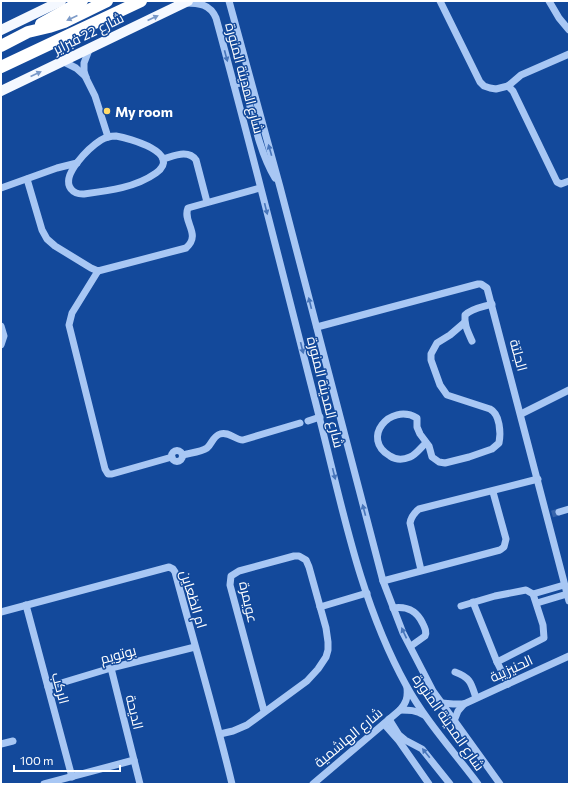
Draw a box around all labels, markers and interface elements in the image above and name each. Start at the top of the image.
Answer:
street label: شارع 22 فبراير [49,9,127,59]
one-way arrow [66,15,77,21]
one-way arrow [148,15,159,21]
street label: شارع المدينة المنورة [221,21,268,136]
one-way arrow [223,50,229,62]
one-way arrow [31,71,42,77]
place label: My room [115,103,173,120]
marker: My room [102,106,112,116]
one-way arrow [267,144,273,156]
one-way arrow [263,203,269,215]
one-way arrow [307,297,313,309]
street label: شارع المدينة المنورة [303,335,348,450]
street label: الجلتة [507,337,531,373]
one-way arrow [299,343,305,355]
one-way arrow [331,468,337,480]
one-way arrow [361,504,367,516]
street label: ام الظعاين [175,568,211,631]
street label: عويمرة [236,580,262,624]
one-way arrow [401,628,407,639]
street label: بوتويم [98,641,138,669]
street label: الحنيزيبة [487,651,535,685]
street label: الركب [49,670,73,706]
street label: شارع المدينة المنورة [408,670,489,774]
street label: الديحة [122,693,148,731]
street label: شارع الهاشمية [310,703,386,771]
scale bar [14,747,120,773]
one-way arrow [421,748,430,759]
text: 100 m [20,753,54,767]

